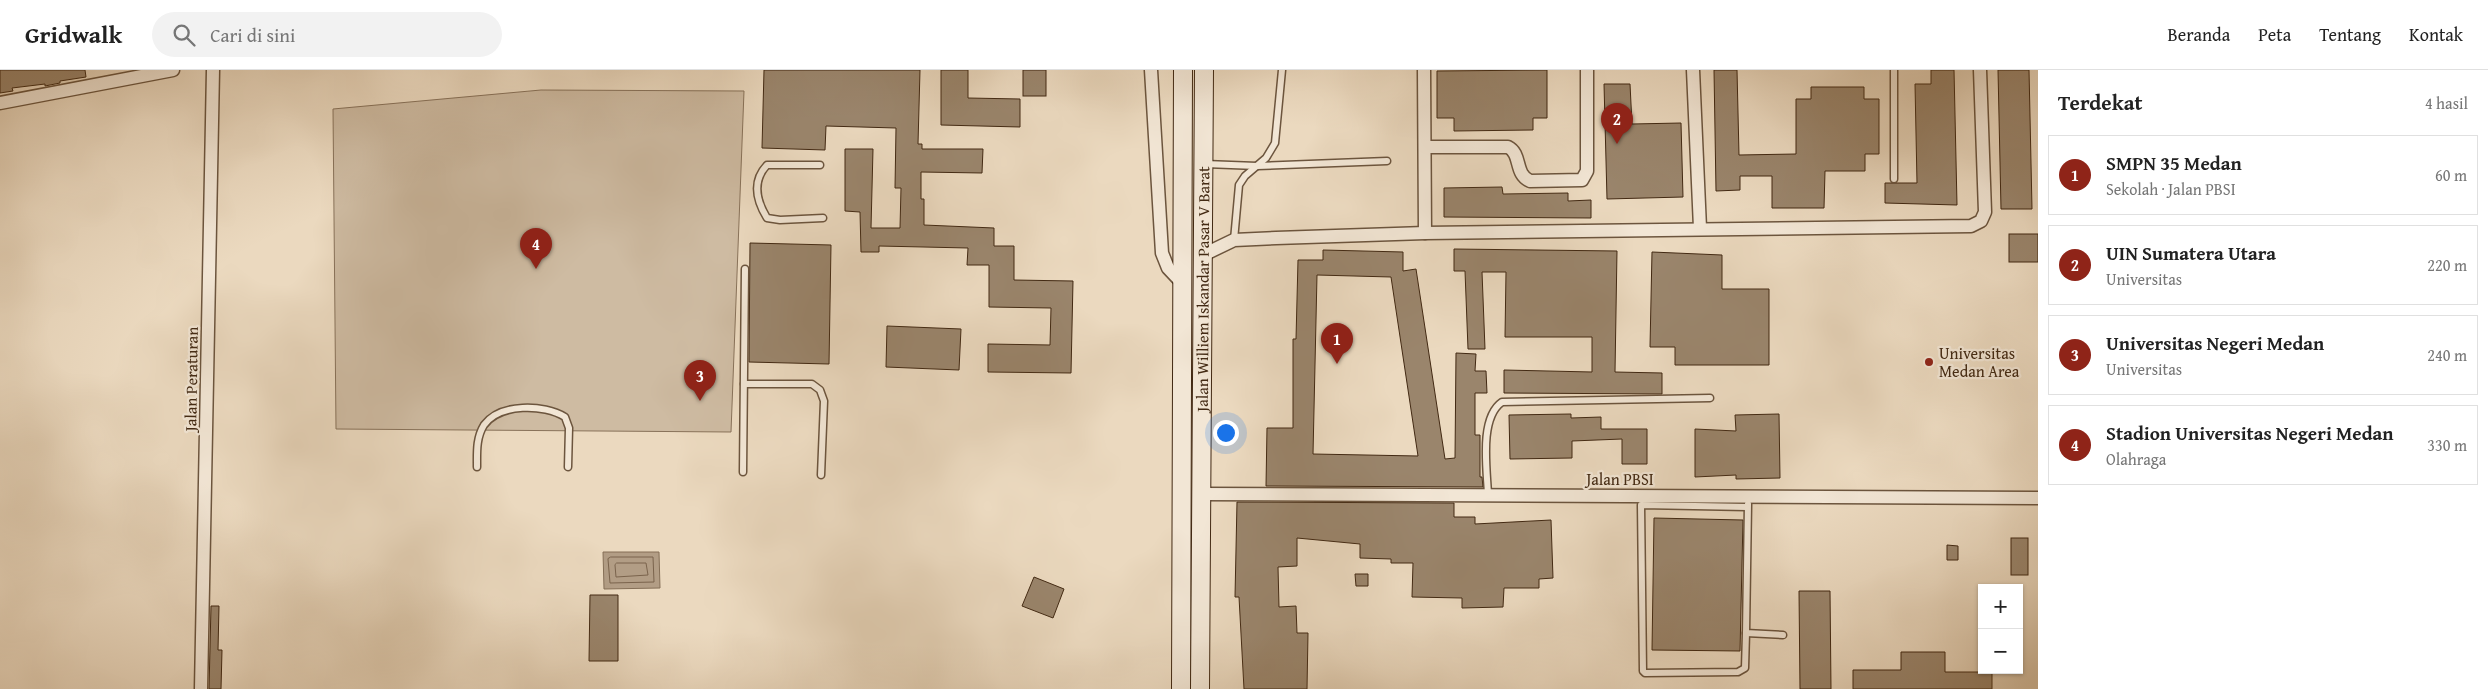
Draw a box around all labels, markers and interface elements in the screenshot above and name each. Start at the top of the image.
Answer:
search box [152,12,502,57]
text: Gridwalk [25,17,122,52]
icon: search [170,21,198,49]
text: Cari di sini [210,21,295,49]
text: Beranda [2168,21,2230,48]
text: Peta [2258,21,2291,48]
text: Tentang [2319,21,2381,48]
text: Kontak [2409,21,2463,48]
text: Terdekat [2058,87,2142,118]
text: 4 hasil [2425,91,2468,115]
pin: 2 [1601,103,1633,144]
text: SMPN 35 Medan [2106,149,2242,177]
text: 1 [2071,163,2079,187]
text: 60 m [2435,163,2467,187]
street label: Jalan Williem Iskandar Pasar V Barat [1190,166,1215,414]
text: Sekolah · Jalan PBSI [2106,177,2236,201]
pin: 4 [520,228,552,269]
text: UIN Sumatera Utara [2106,239,2276,267]
text: 2 [2071,253,2079,277]
text: 220 m [2427,253,2467,277]
text: Universitas [2106,267,2182,291]
pin: 1 [1321,323,1353,364]
street label: Jalan Peraturan [178,327,204,433]
text: Universitas Negeri Medan [2106,329,2324,357]
place label: Universitas Medan Area [1939,341,2020,383]
text: 3 [2071,343,2079,367]
text: 240 m [2427,343,2467,367]
marker: Universitas Medan Area [1923,356,1935,368]
text: Universitas [2106,357,2182,381]
pin: 3 [684,360,716,401]
text: Stadion Universitas Negeri Medan [2106,419,2394,447]
your location [1213,420,1239,446]
text: 4 [2071,433,2079,457]
text: 330 m [2427,433,2467,457]
text: Olahraga [2106,447,2166,471]
street label: Jalan PBSI [1584,467,1654,491]
map controls [1978,584,2023,674]
button: + [1978,584,2023,629]
button: − [1978,629,2023,674]

